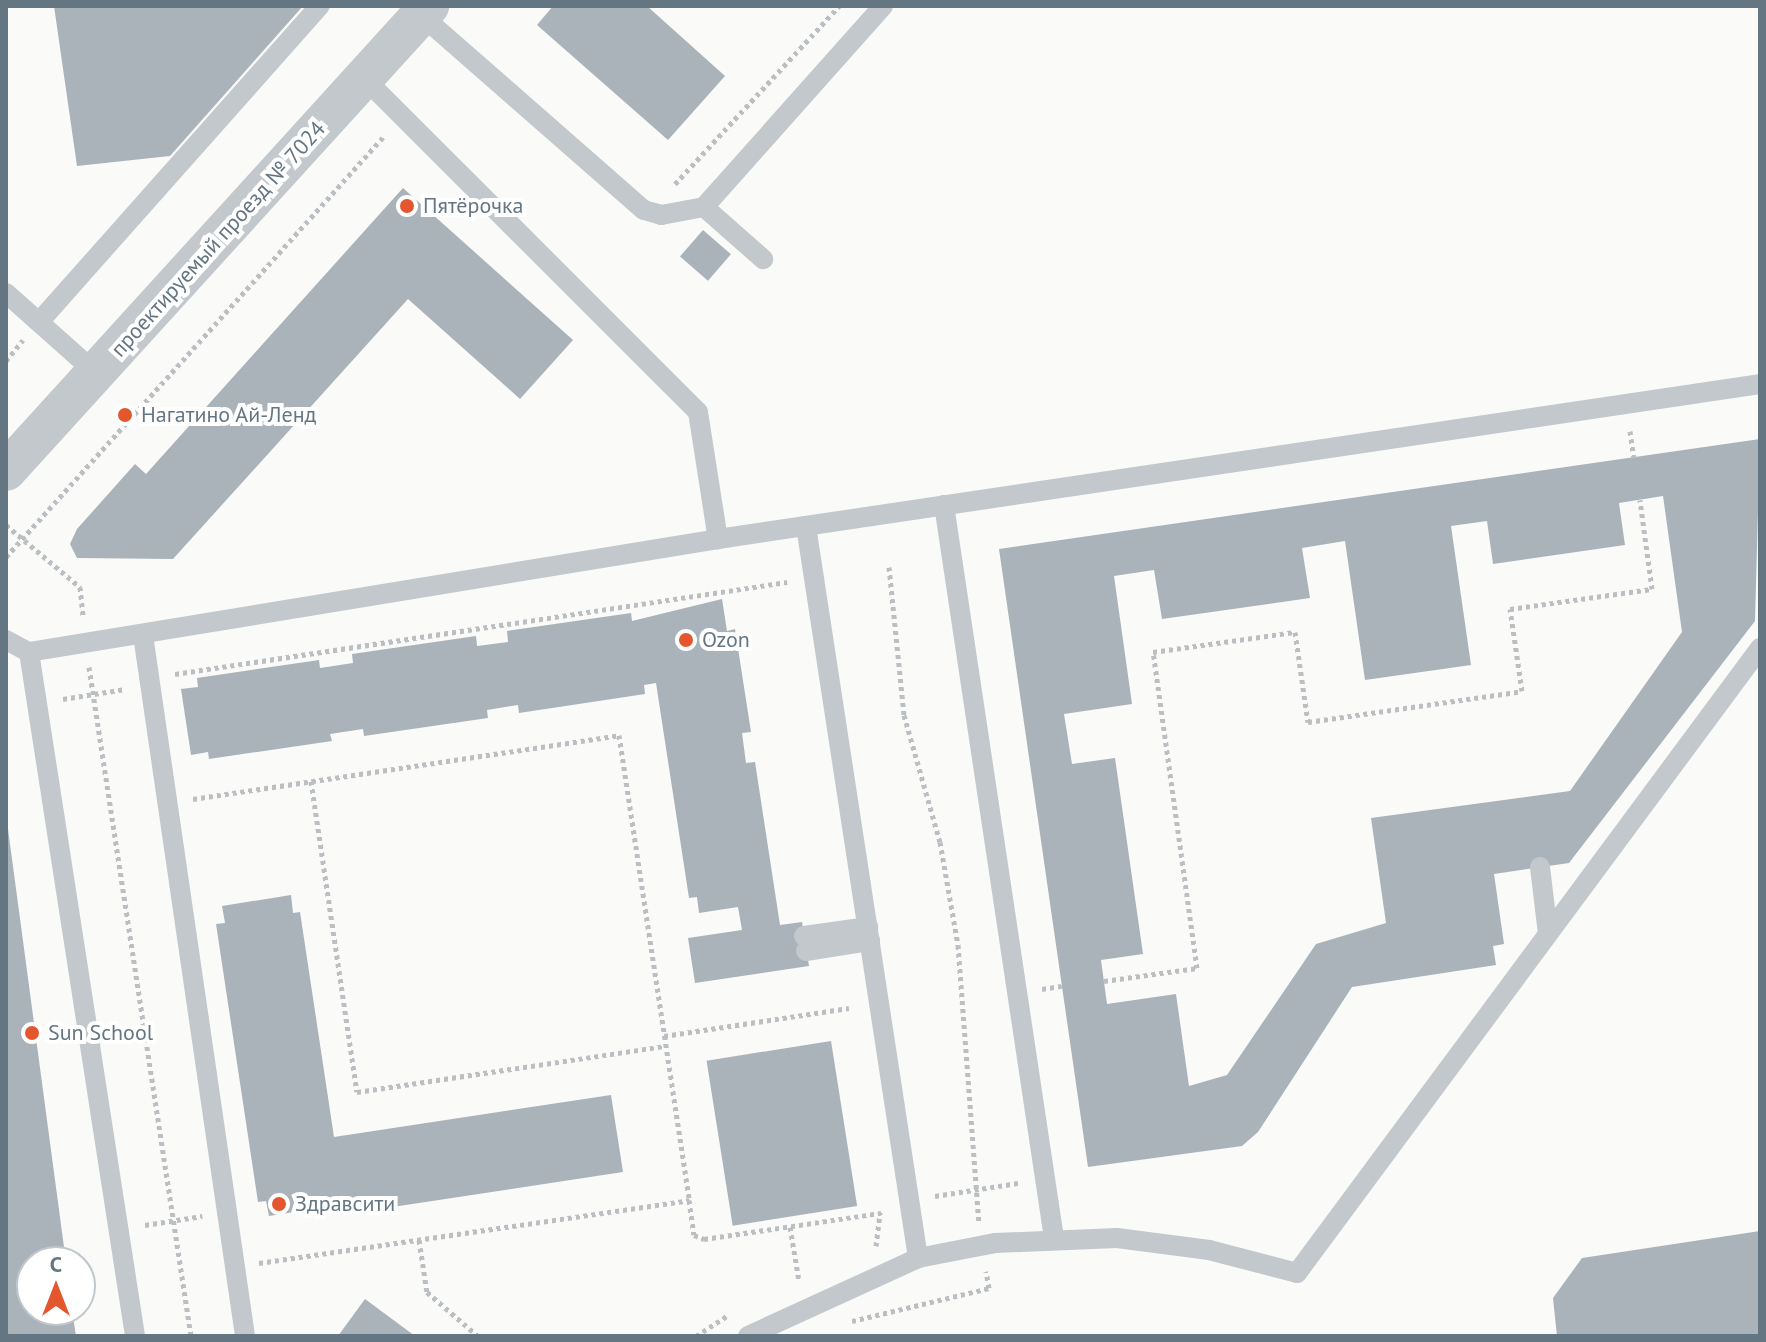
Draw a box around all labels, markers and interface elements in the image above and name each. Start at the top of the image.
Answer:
street label: проектируемый проезд № 7024 [105,116,331,362]
place label: Пятёрочка [423,193,523,219]
marker: Пятёрочка [398,197,416,215]
place label: Нагатино Ай-Ленд [141,402,317,428]
marker: Нагатино Ай-Ленд [116,406,134,424]
place label: Ozon [702,627,750,653]
marker: Ozon [677,631,695,649]
place label: Sun School [48,1020,153,1046]
marker: Sun School [23,1024,41,1042]
place label: Здравсити [295,1191,395,1217]
marker: Здравсити [270,1195,288,1213]
north arrow [16,1246,96,1326]
text: С [50,1250,62,1278]

